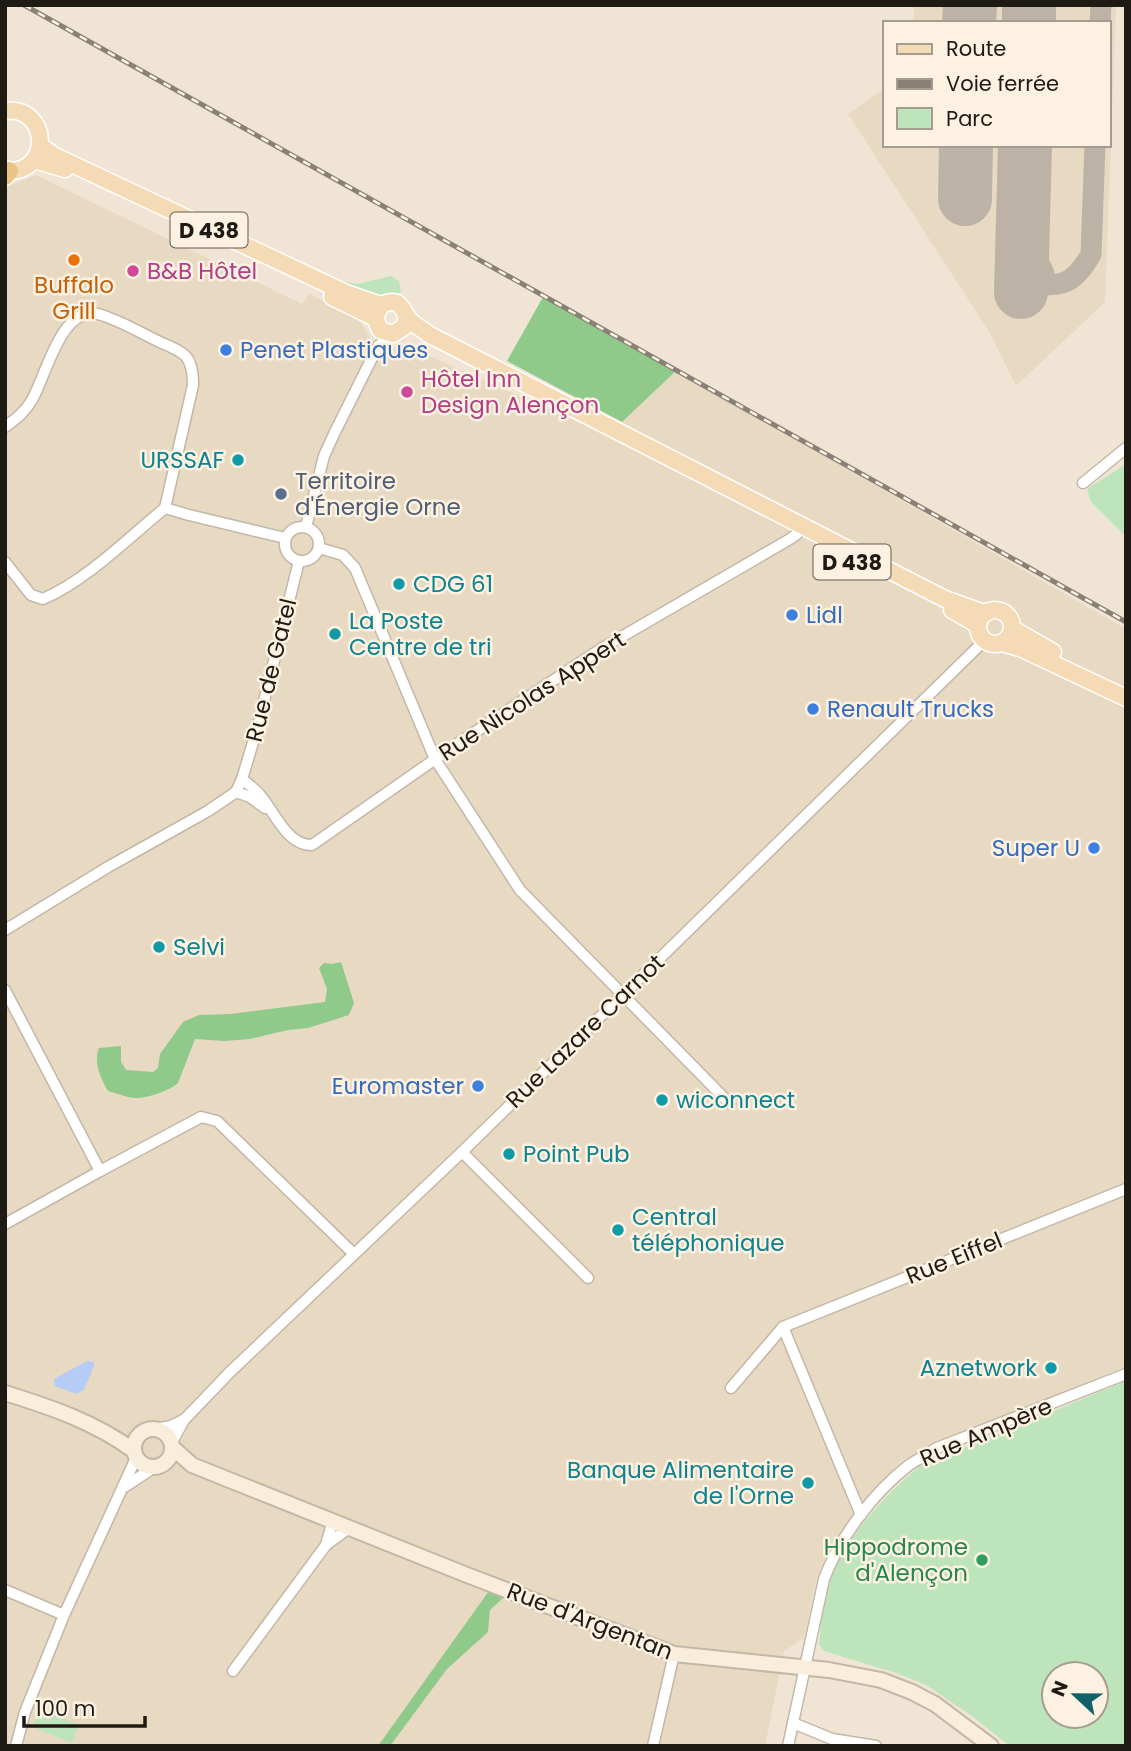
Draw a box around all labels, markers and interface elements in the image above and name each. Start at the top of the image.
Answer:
legend [883,21,1110,147]
text: Route [946,34,1006,63]
text: Voie ferrée [946,69,1059,98]
text: Parc [946,104,993,133]
road number: D 438 [170,212,248,247]
marker: Buffalo Grill [66,252,82,268]
place label: B&B Hôtel [147,255,257,287]
marker: B&B Hôtel [125,263,141,279]
place label: Buffalo Grill [34,269,114,327]
place label: Penet Plastiques [240,334,428,366]
marker: Penet Plastiques [218,342,234,358]
place label: Hôtel Inn Design Alençon [421,363,599,421]
marker: Hôtel Inn Design Alençon [399,384,415,400]
place label: URSSAF [140,444,224,476]
marker: URSSAF [230,452,246,468]
place label: Territoire d'Énergie Orne [295,465,461,523]
marker: Territoire d'Énergie Orne [273,486,289,502]
road number: D 438 [814,544,890,580]
place label: CDG 61 [413,568,493,600]
marker: CDG 61 [391,576,407,592]
street label: Rue de Gatel [238,595,304,745]
place label: Lidl [806,599,843,631]
place label: La Poste Centre de tri [349,605,492,663]
marker: Lidl [784,607,800,623]
street label: Rue Nicolas Appert [432,624,632,768]
marker: La Poste Centre de tri [327,626,343,642]
place label: Renault Trucks [827,693,994,725]
marker: Renault Trucks [805,701,821,717]
place label: Super U [992,832,1080,864]
marker: Super U [1086,840,1102,856]
place label: Selvi [173,931,225,963]
marker: Selvi [151,939,167,955]
street label: Rue Lazare Carnot [499,947,671,1115]
place label: Euromaster [332,1070,464,1102]
marker: Euromaster [470,1078,486,1094]
place label: wiconnect [676,1084,795,1116]
marker: wiconnect [654,1092,670,1108]
place label: Point Pub [523,1138,630,1170]
marker: Point Pub [501,1146,517,1162]
place label: Central téléphonique [632,1201,784,1259]
marker: Central téléphonique [610,1222,626,1238]
street label: Rue Eiffel [901,1224,1007,1292]
place label: Aznetwork [920,1352,1037,1384]
marker: Aznetwork [1043,1360,1059,1376]
street label: Rue Ampère [915,1390,1057,1474]
place label: Banque Alimentaire de l'Orne [567,1454,794,1512]
marker: Banque Alimentaire de l'Orne [800,1475,816,1491]
place label: Hippodrome d'Alençon [824,1531,968,1589]
marker: Hippodrome d'Alençon [974,1552,990,1568]
street label: Rue d'Argentan [502,1575,678,1667]
north arrow [1040,1660,1110,1730]
text: N [1045,1677,1075,1701]
scale bar [24,1684,145,1728]
text: 100 m [35,1694,95,1723]

